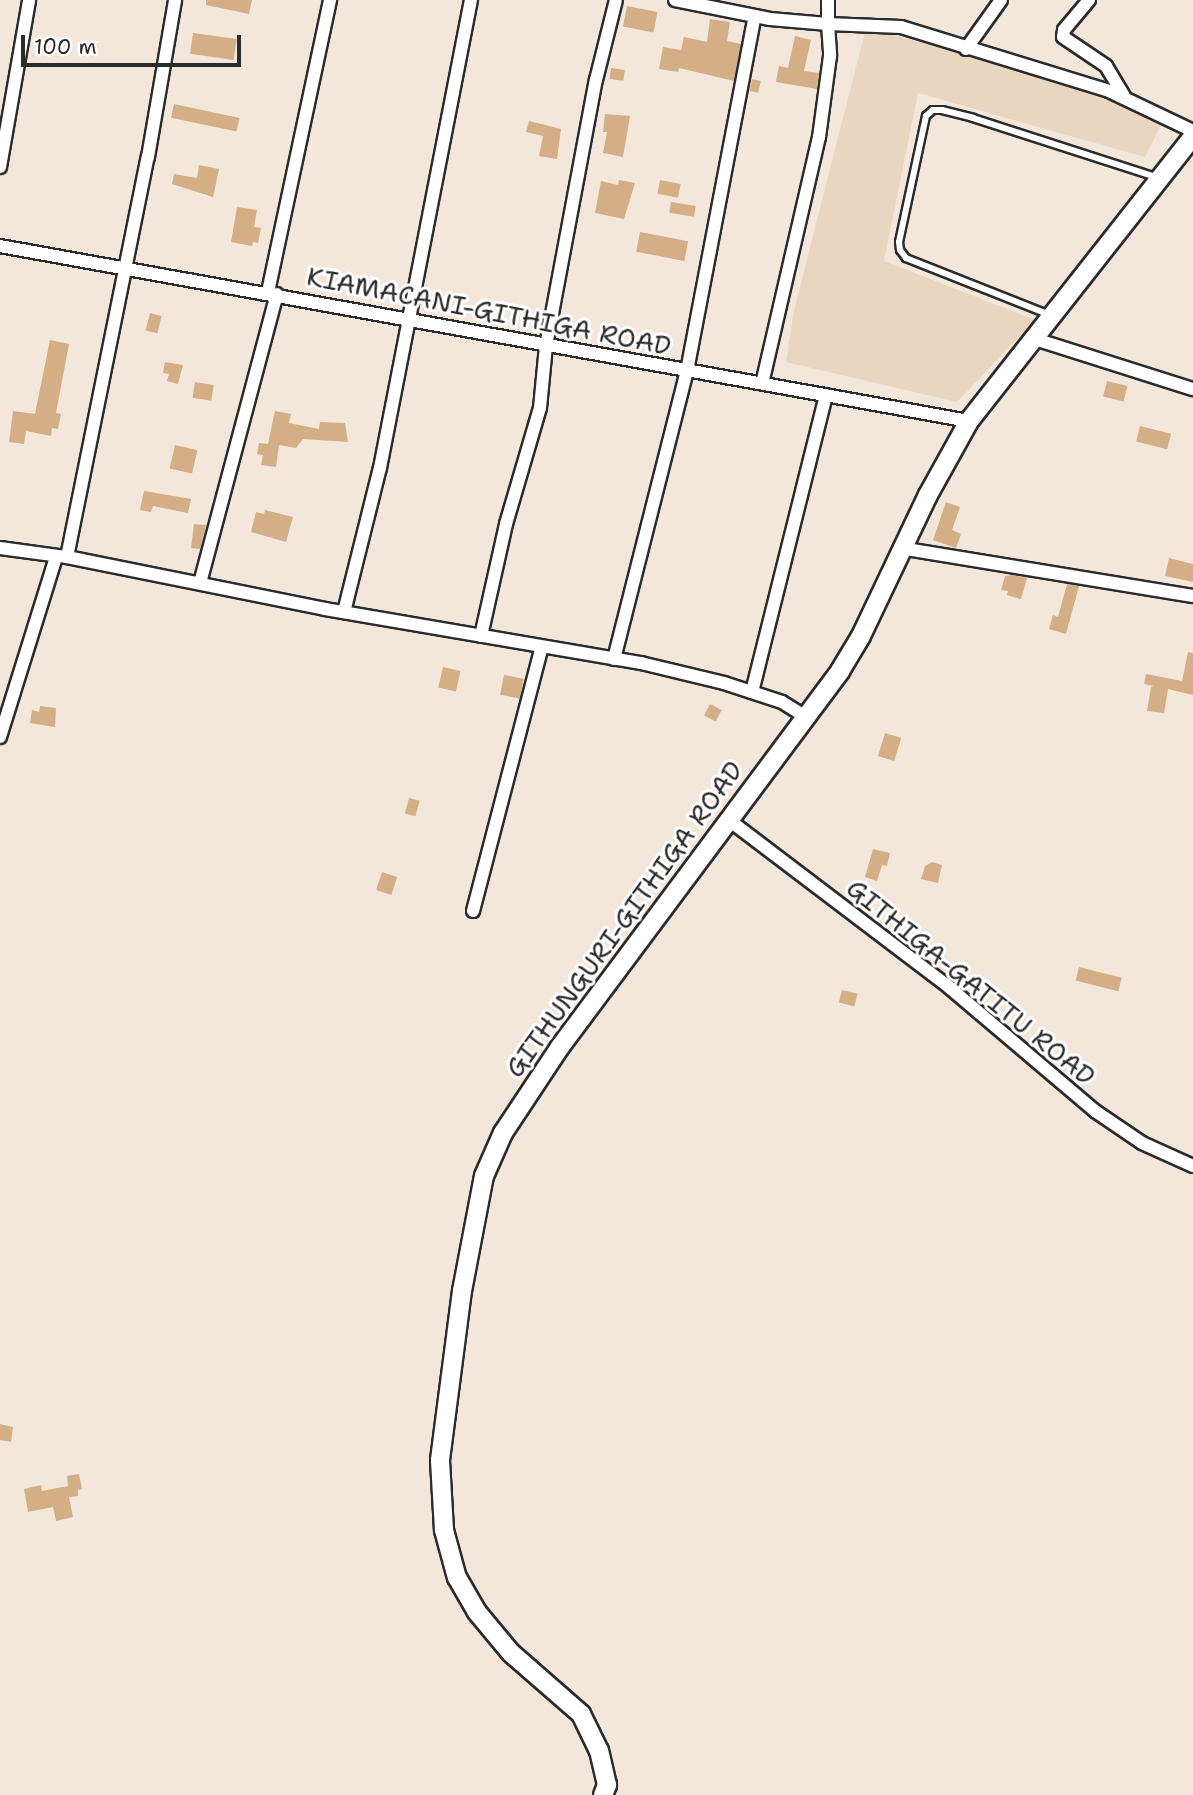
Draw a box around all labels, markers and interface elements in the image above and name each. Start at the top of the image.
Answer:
scale bar [24,21,245,65]
text: 100 m [34,33,97,61]
street label: KIAMACANI-GITHIGA ROAD [304,260,674,362]
street label: GITHUNGURI-GITHIGA ROAD [499,755,749,1083]
street label: GITHIGA-GATITU ROAD [840,872,1102,1092]

